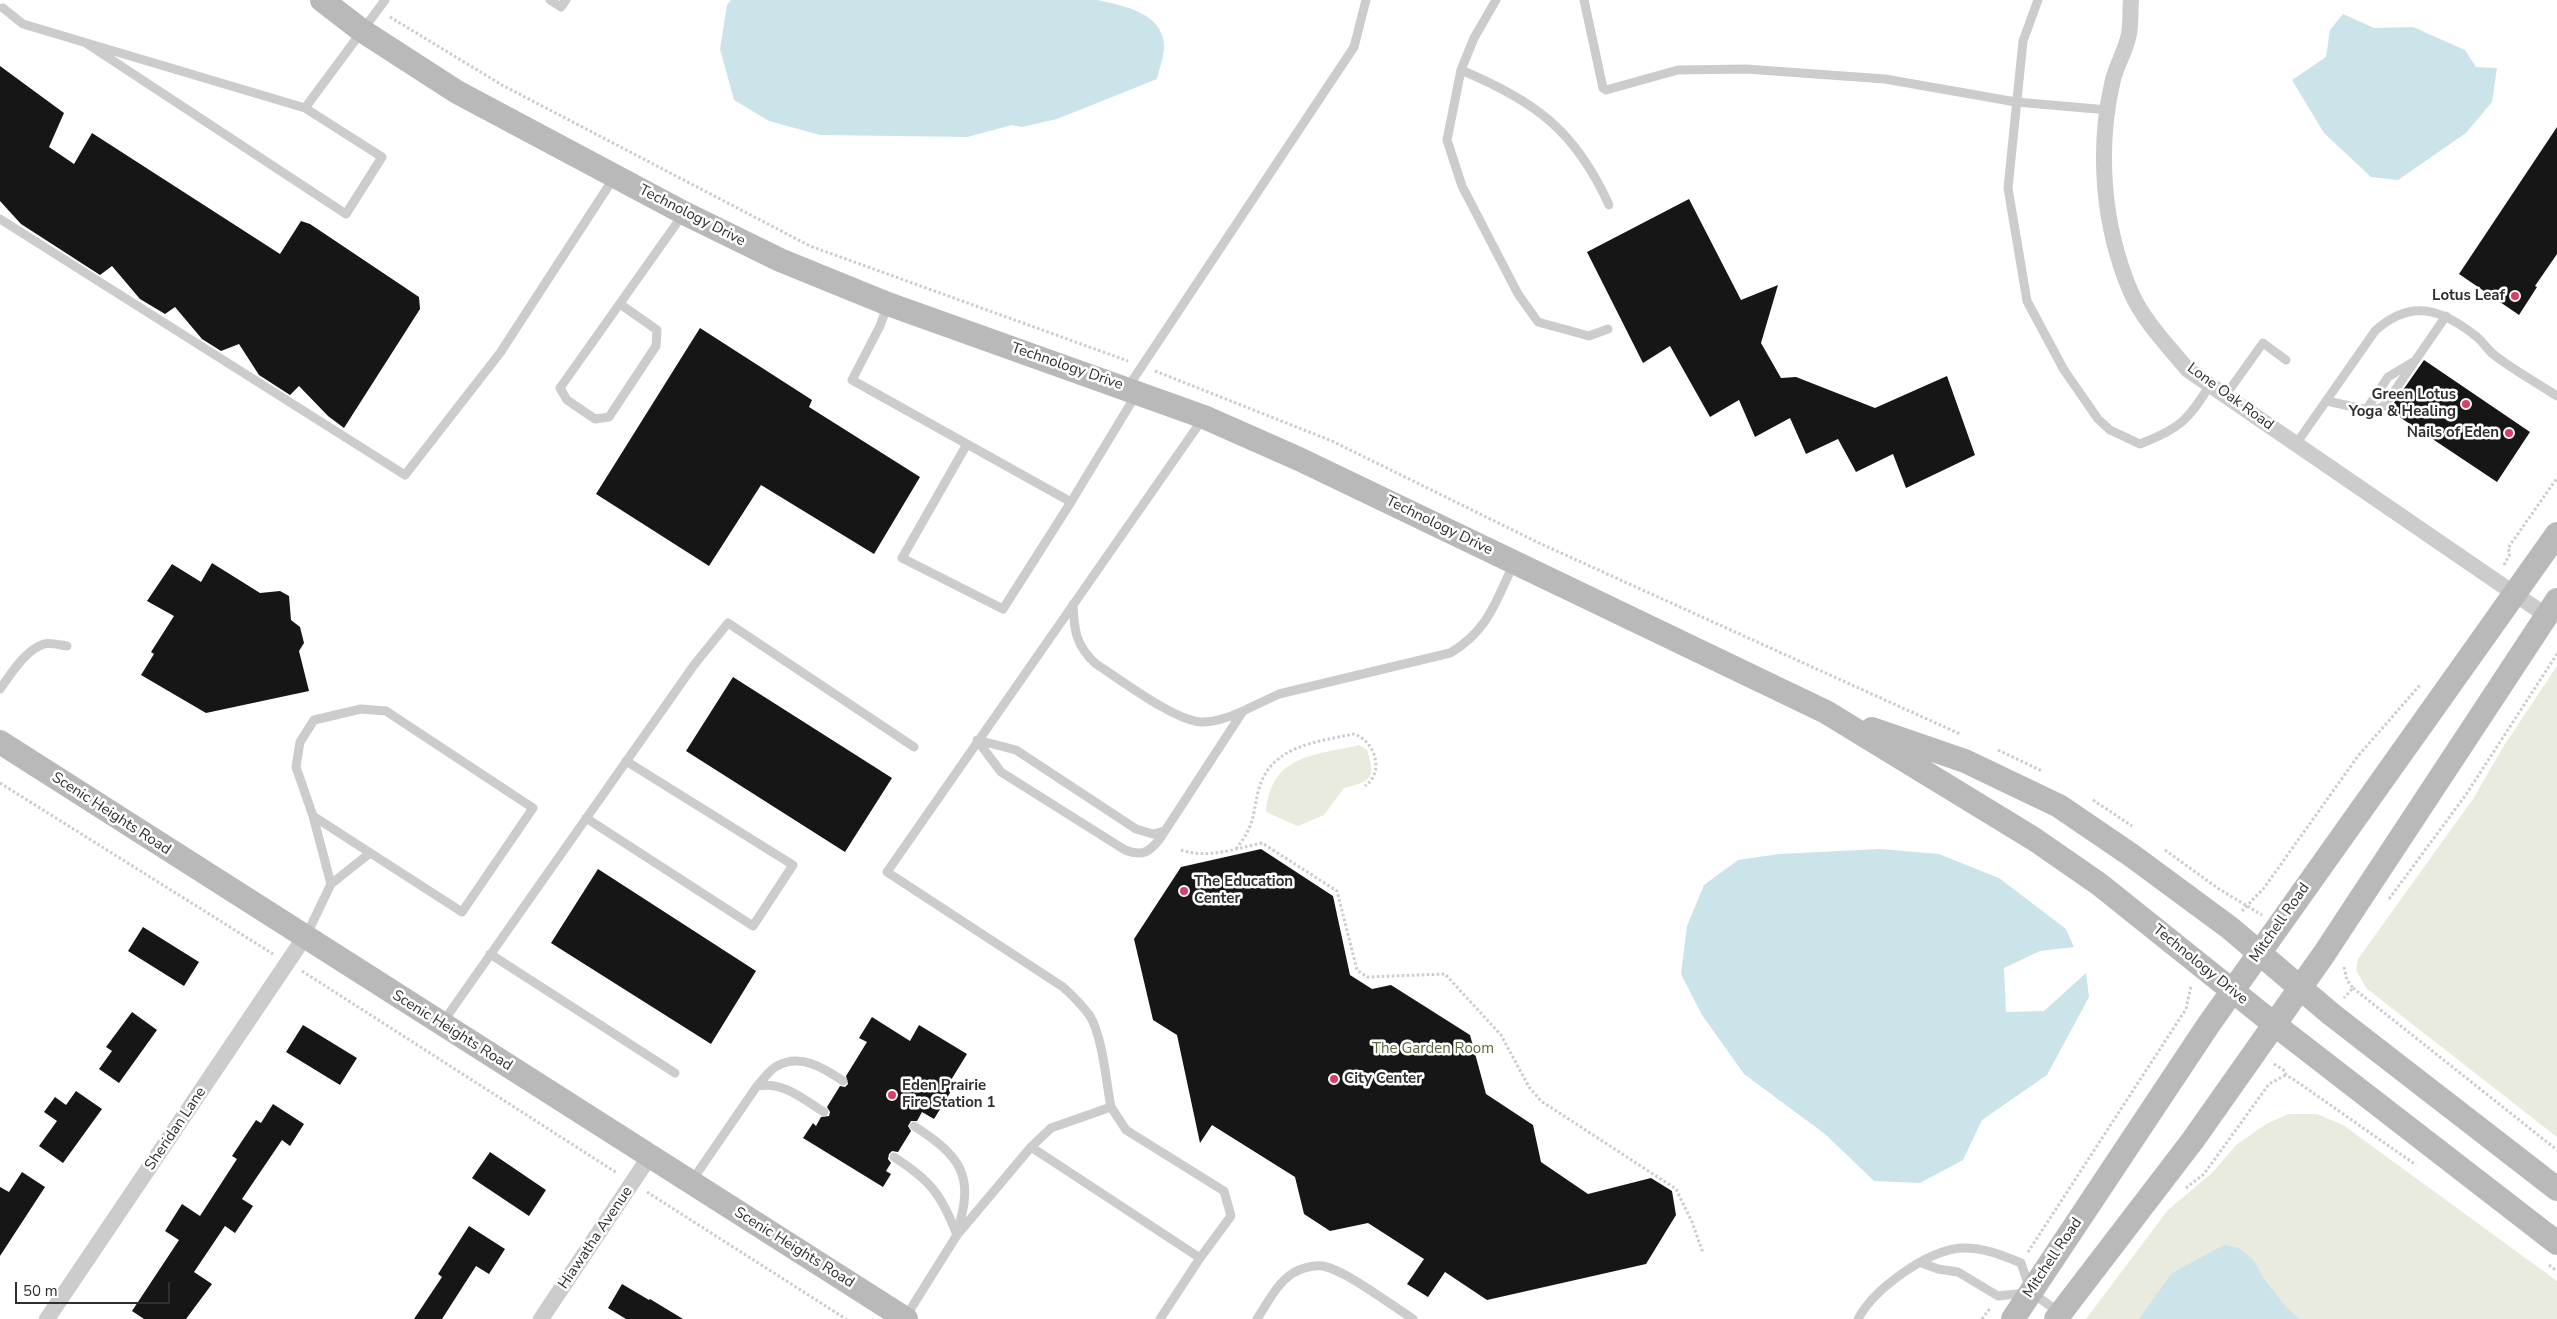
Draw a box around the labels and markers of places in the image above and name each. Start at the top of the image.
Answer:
place label: Lotus Leaf [2432,287,2505,305]
marker: Lotus Leaf [2509,290,2521,302]
place label: Green Lotus Yoga & Healing [2349,386,2456,421]
marker: Green Lotus Yoga & Healing [2460,398,2472,410]
place label: Nails of Eden [2407,424,2499,442]
marker: Nails of Eden [2503,427,2515,439]
place label: The Education Center [1194,873,1293,908]
marker: The Education Center [1178,885,1190,897]
place label: City Center [1344,1070,1422,1088]
marker: City Center [1328,1073,1340,1085]
place label: Eden Prairie Fire Station 1 [902,1077,996,1112]
marker: Eden Prairie Fire Station 1 [886,1089,898,1101]

